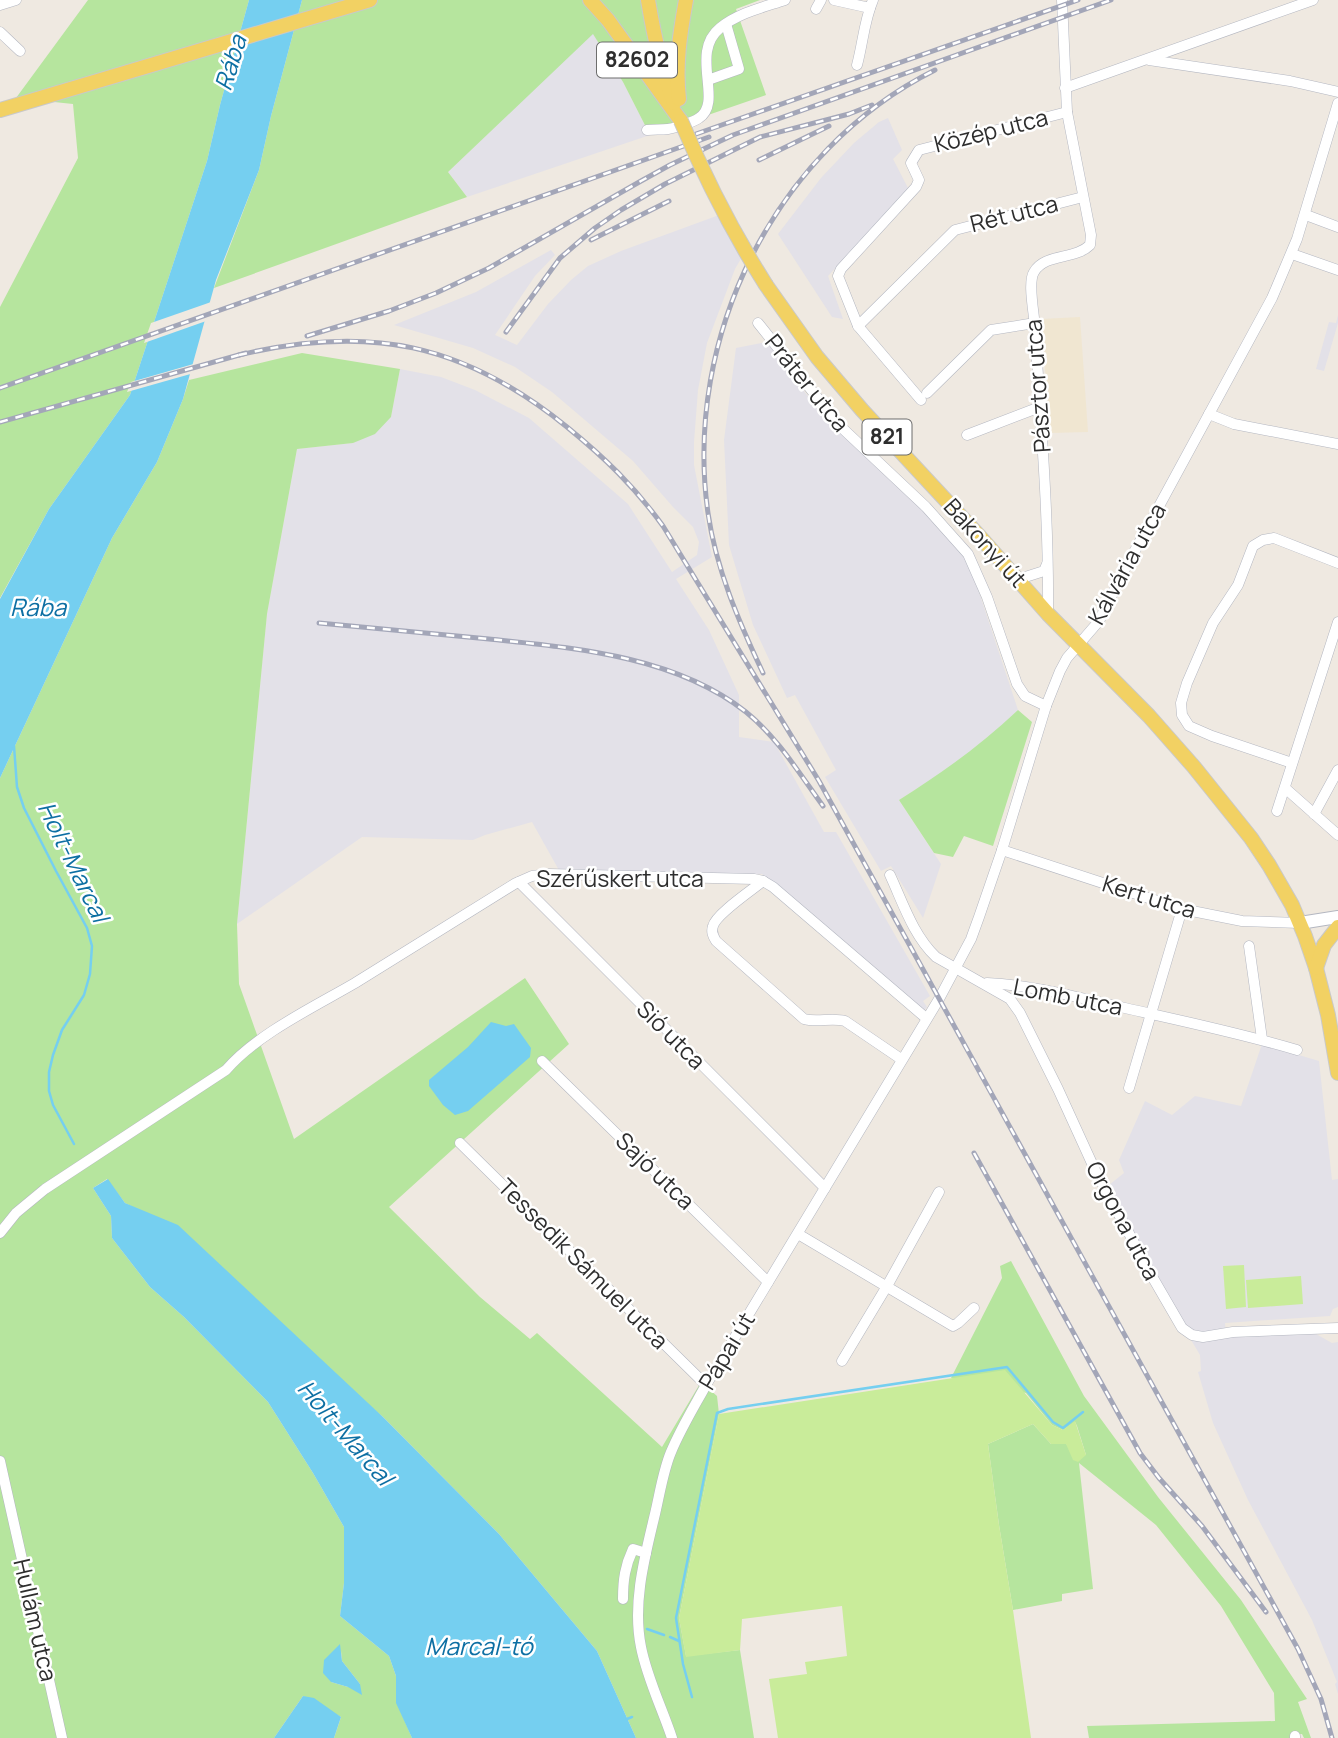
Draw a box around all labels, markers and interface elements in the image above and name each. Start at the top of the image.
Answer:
water label: Rába [206,29,254,94]
road number: 82602 [597,42,677,78]
street label: Közép utca [930,100,1051,160]
street label: Rét utca [966,187,1061,239]
street label: Pásztor utca [1016,318,1058,454]
street label: Práter utca [758,327,857,438]
road number: 821 [862,420,912,454]
street label: Bakonyi út [937,491,1034,594]
street label: Kálvária utca [1080,497,1173,630]
water label: Rába [10,590,68,623]
water label: Holt-Marcal [31,796,119,930]
street label: Szérűskert utca [536,862,704,894]
street label: Kert utca [1099,867,1200,925]
street label: Lomb utca [1011,970,1126,1022]
street label: Sió utca [630,993,713,1076]
street label: Sajó utca [609,1124,702,1216]
street label: Orgona utca [1079,1155,1169,1286]
street label: Tessedik Sámuel utca [491,1171,676,1356]
street label: Pápai út [690,1306,762,1395]
water label: Holt-Marcal [291,1372,403,1494]
street label: Hullám utca [6,1555,66,1684]
water label: Marcal-tó [425,1629,535,1662]

